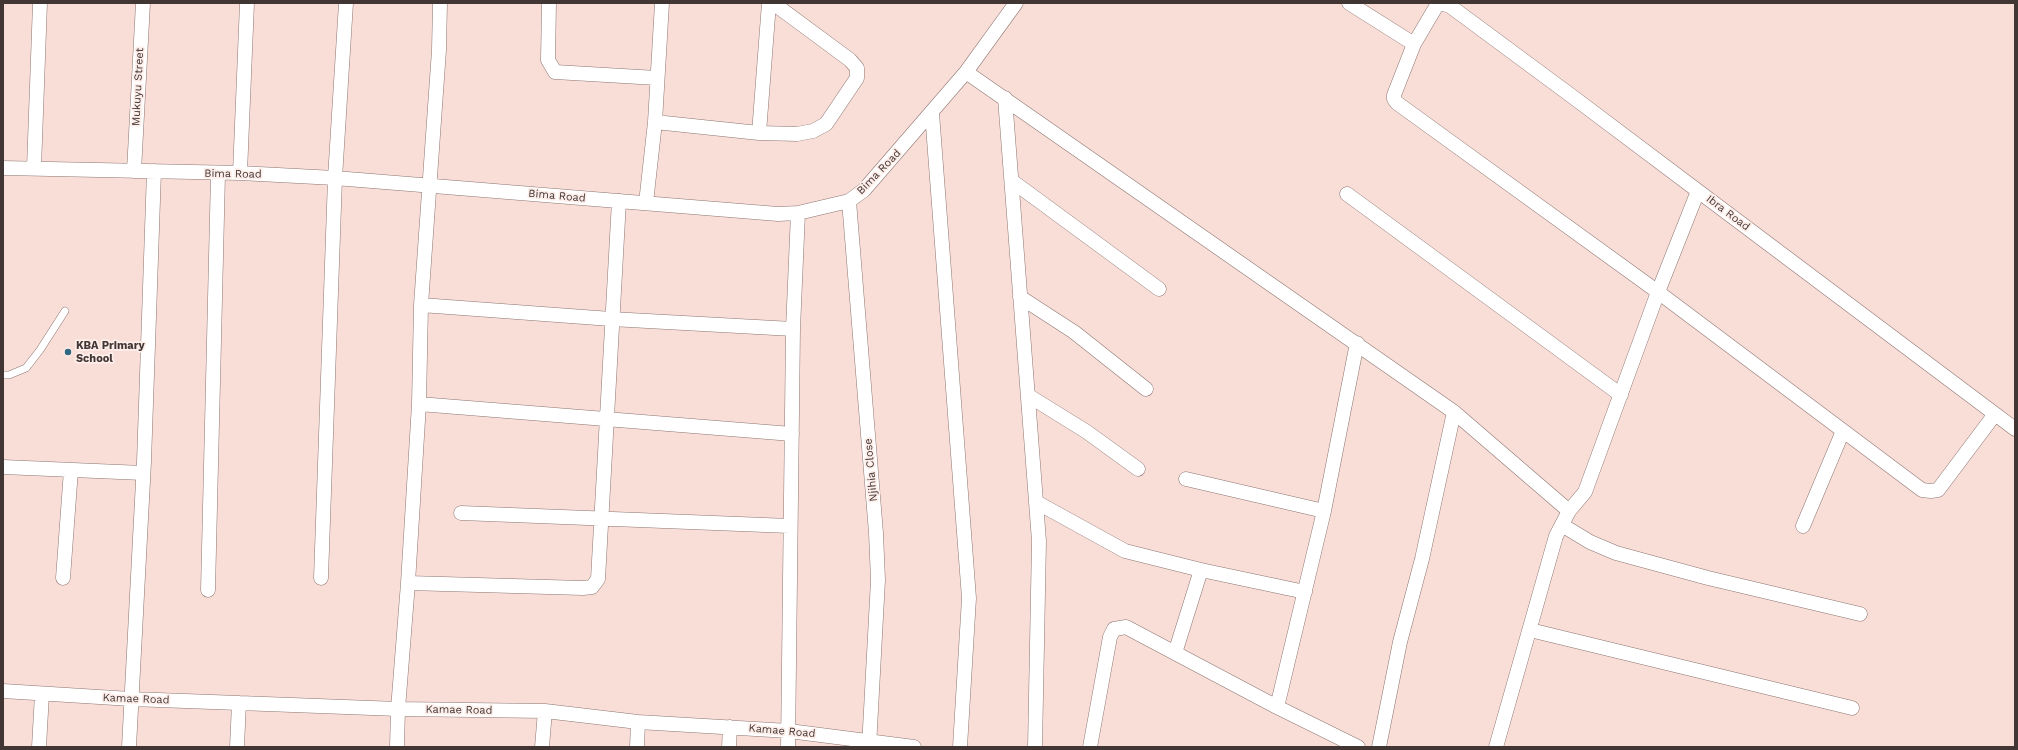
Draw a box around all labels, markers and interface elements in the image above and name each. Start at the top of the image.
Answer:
street label: Mukuyu Street [129,47,147,127]
street label: Bima Road [854,147,904,197]
street label: Bima Road [204,167,262,181]
street label: Bima Road [528,187,586,205]
street label: Ibra Road [1704,192,1752,234]
place label: KBA Primary School [76,339,145,365]
marker: KBA Primary School [63,347,73,357]
street label: Njihia Close [862,438,880,502]
street label: Kamae Road [102,691,170,707]
street label: Kamae Road [425,703,493,717]
street label: Kamae Road [748,722,816,740]

